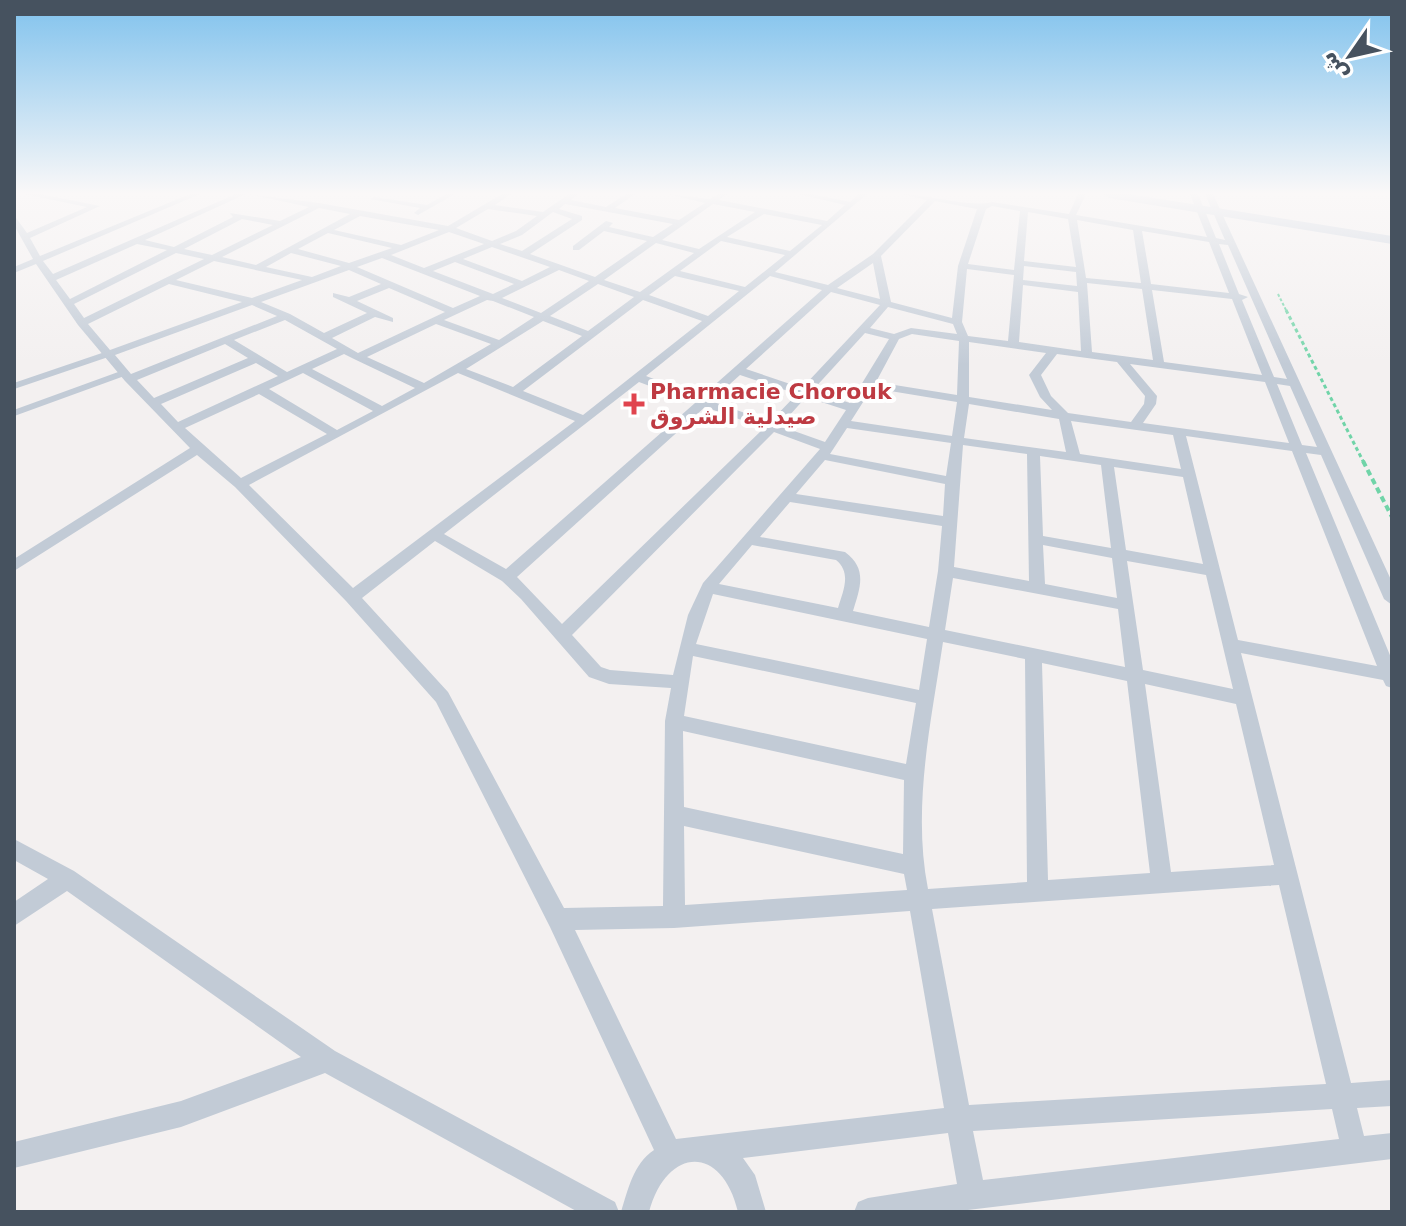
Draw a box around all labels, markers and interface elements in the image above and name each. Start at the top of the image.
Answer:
north arrow [1310,16,1390,96]
text: ش [1315,47,1353,86]
place label: Pharmacie Chorouk صيدلية الشروق [650,379,893,430]
marker: Pharmacie Chorouk صيدلية الشروق [625,395,643,413]

